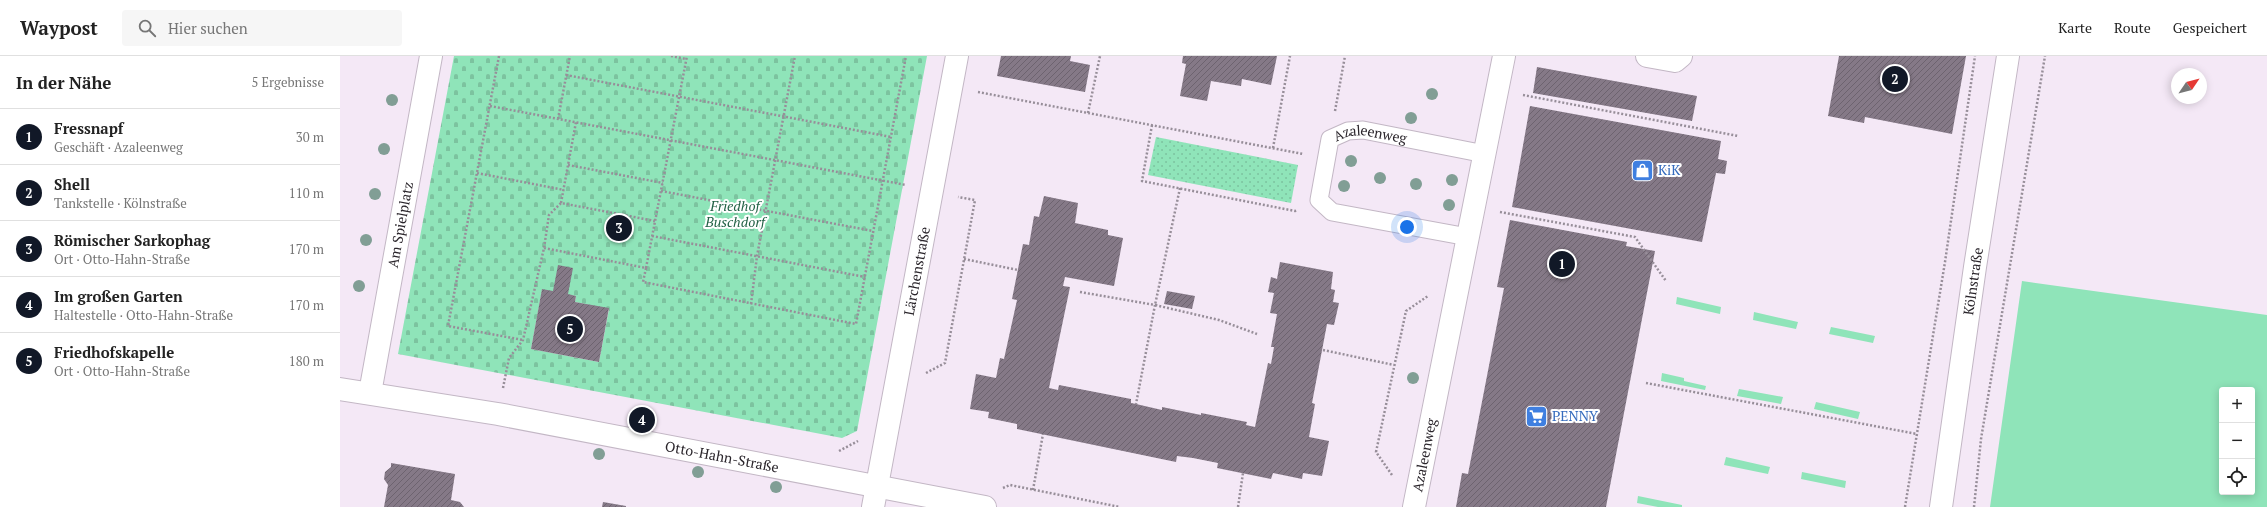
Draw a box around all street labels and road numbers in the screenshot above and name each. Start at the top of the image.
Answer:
street label: Azaleenweg [1330,120,1409,148]
street label: Am Spielplatz [383,180,417,269]
street label: Lärchenstraße [899,225,934,317]
street label: Kölnstraße [1958,246,1987,316]
street label: Azaleenweg [1407,416,1441,493]
street label: Otto-Hahn-Straße [664,436,781,476]

